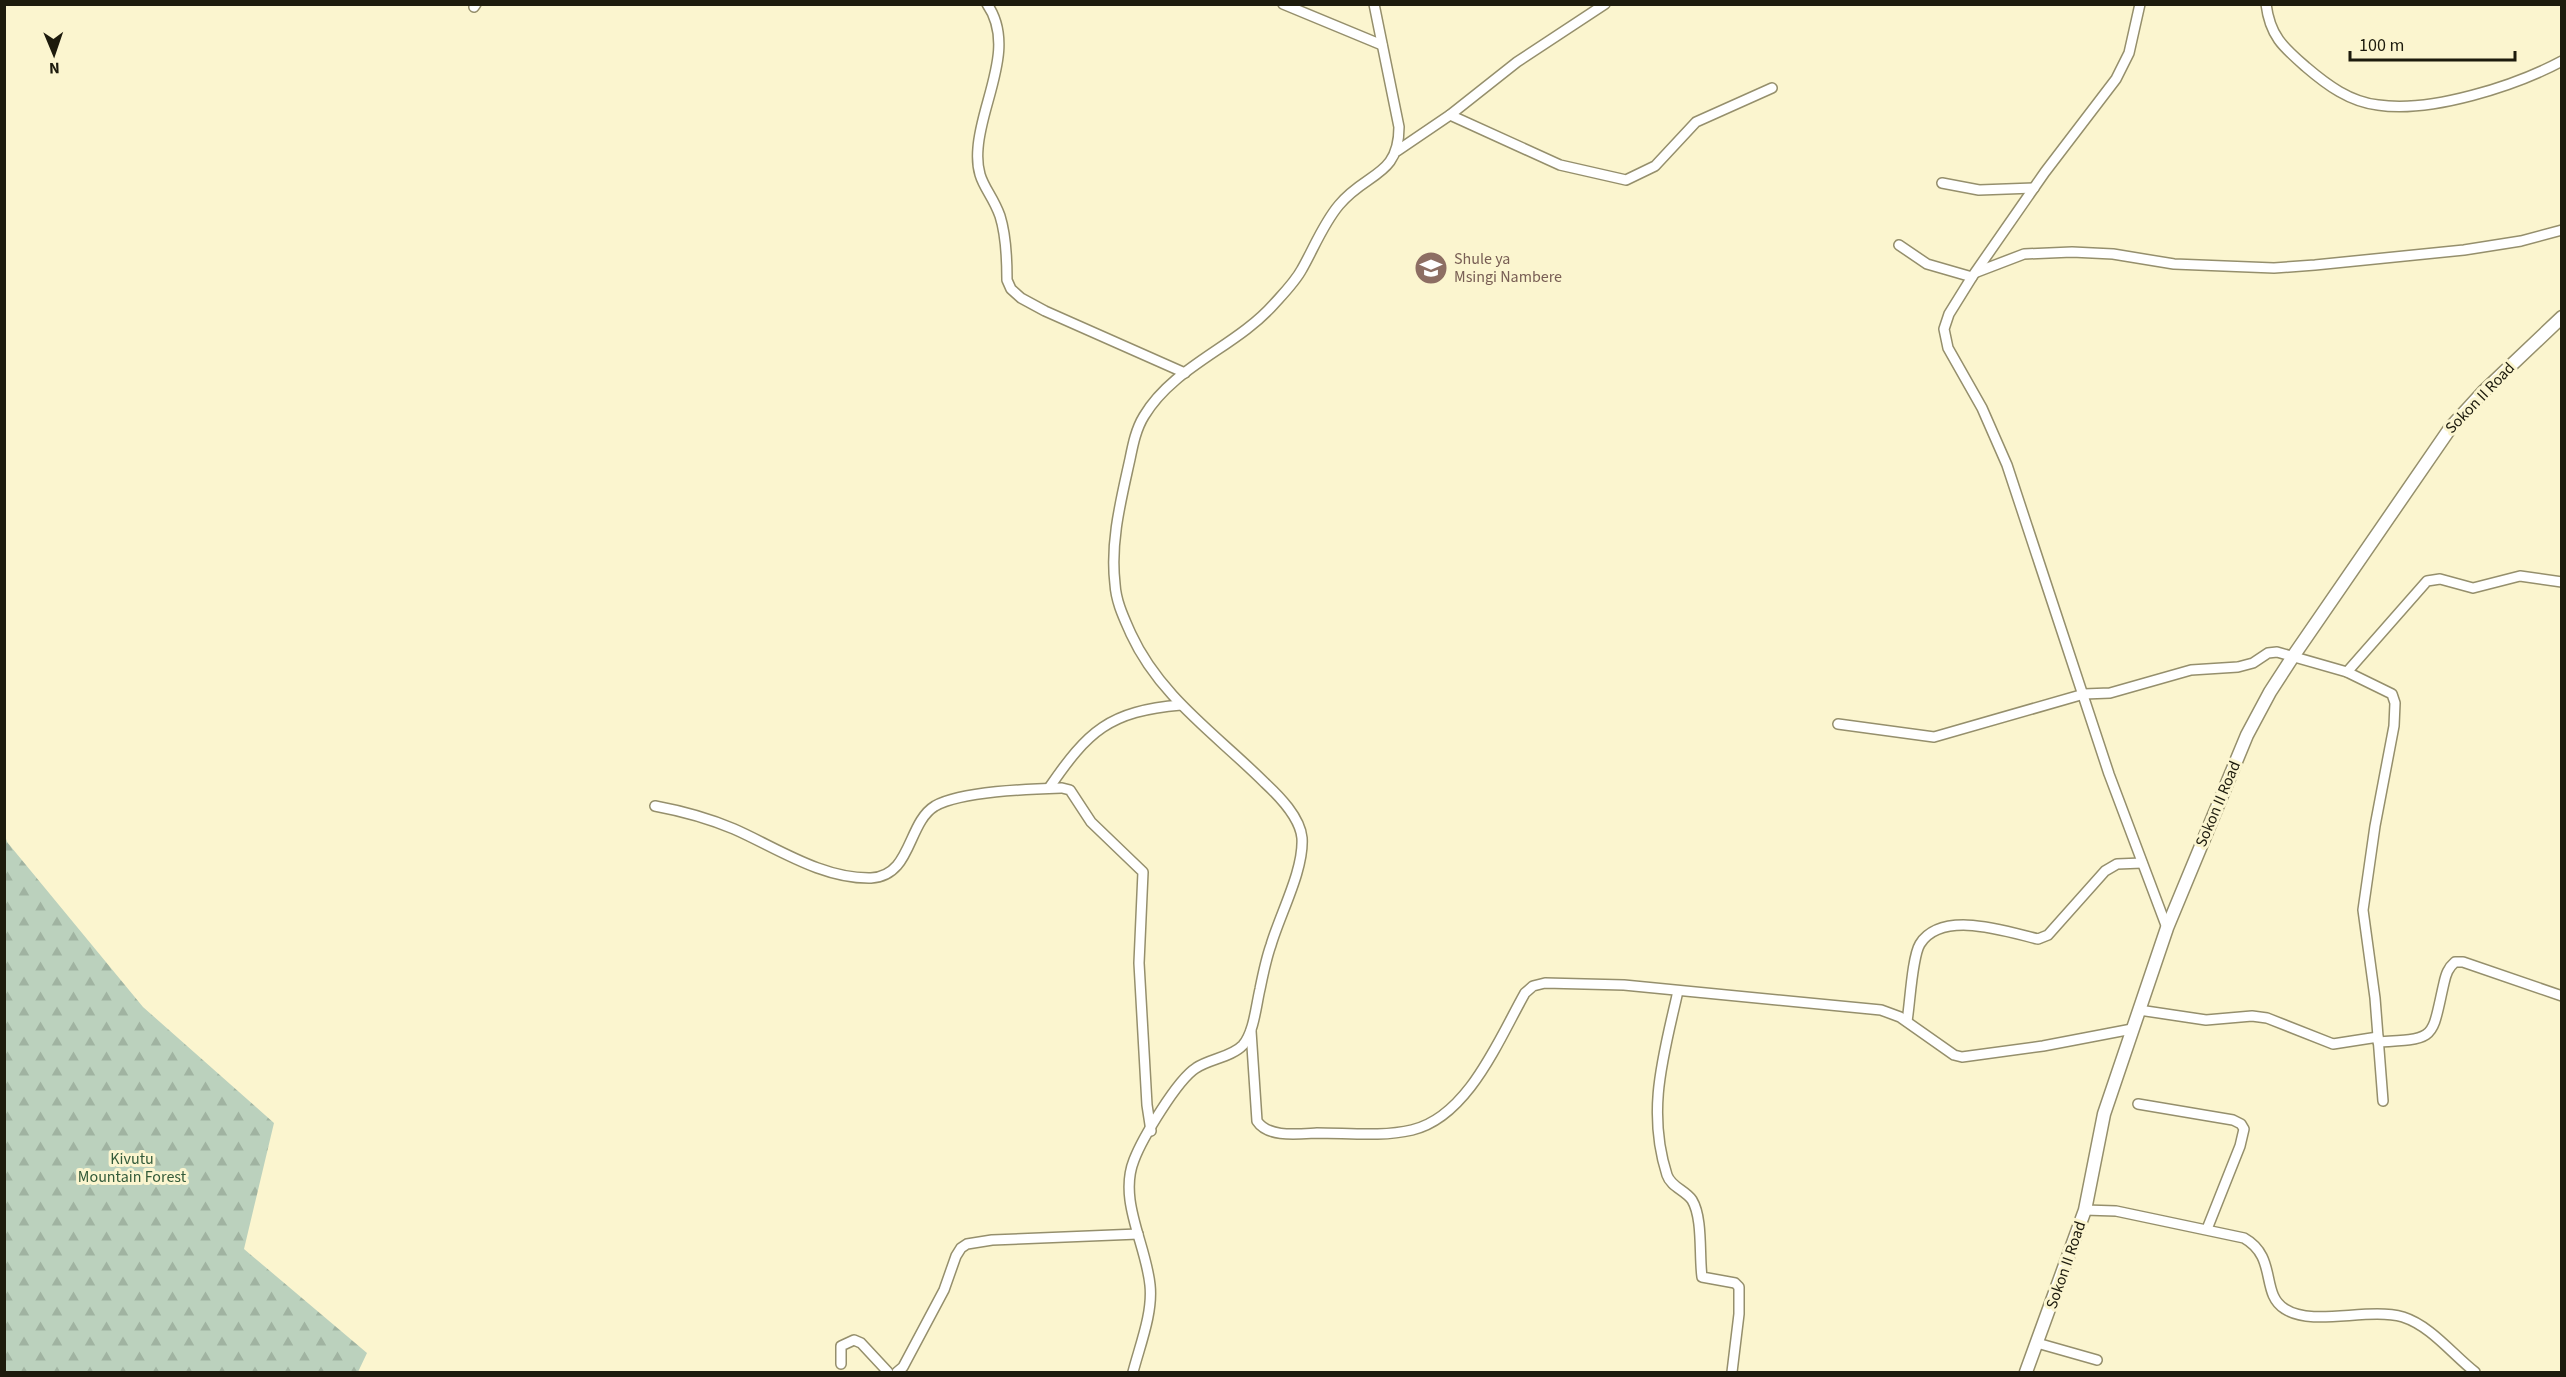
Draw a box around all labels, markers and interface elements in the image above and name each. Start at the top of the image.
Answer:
north arrow [24,24,84,84]
scale bar [2350,24,2515,62]
text: 100 m [2359,33,2404,58]
text: N [49,57,60,79]
place label: Shule ya Msingi Nambere [1454,248,1562,288]
school or university icon: Shule ya Msingi Nambere [1413,250,1449,286]
street label: Sokon II Road [2440,357,2520,439]
street label: Sokon II Road [2190,758,2246,850]
park label: Kivutu Mountain Forest [78,1148,187,1188]
street label: Sokon II Road [2041,1218,2091,1312]

